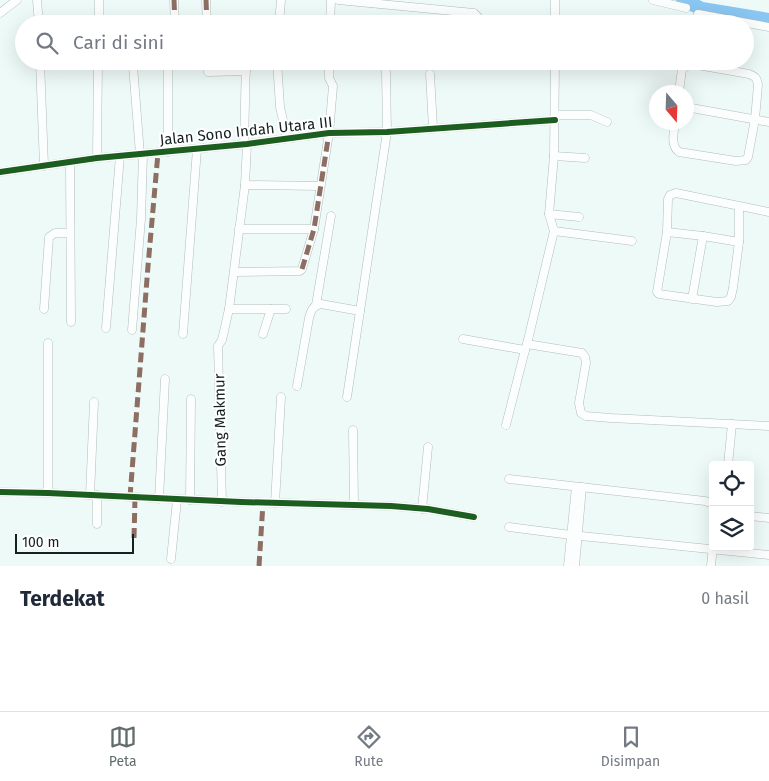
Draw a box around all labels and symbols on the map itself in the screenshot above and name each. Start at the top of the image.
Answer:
north arrow [649,85,694,130]
street label: Jalan Sono Indah Utara III [159,113,333,149]
street label: Gang Makmur [210,373,230,467]
scale bar [15,531,134,554]

